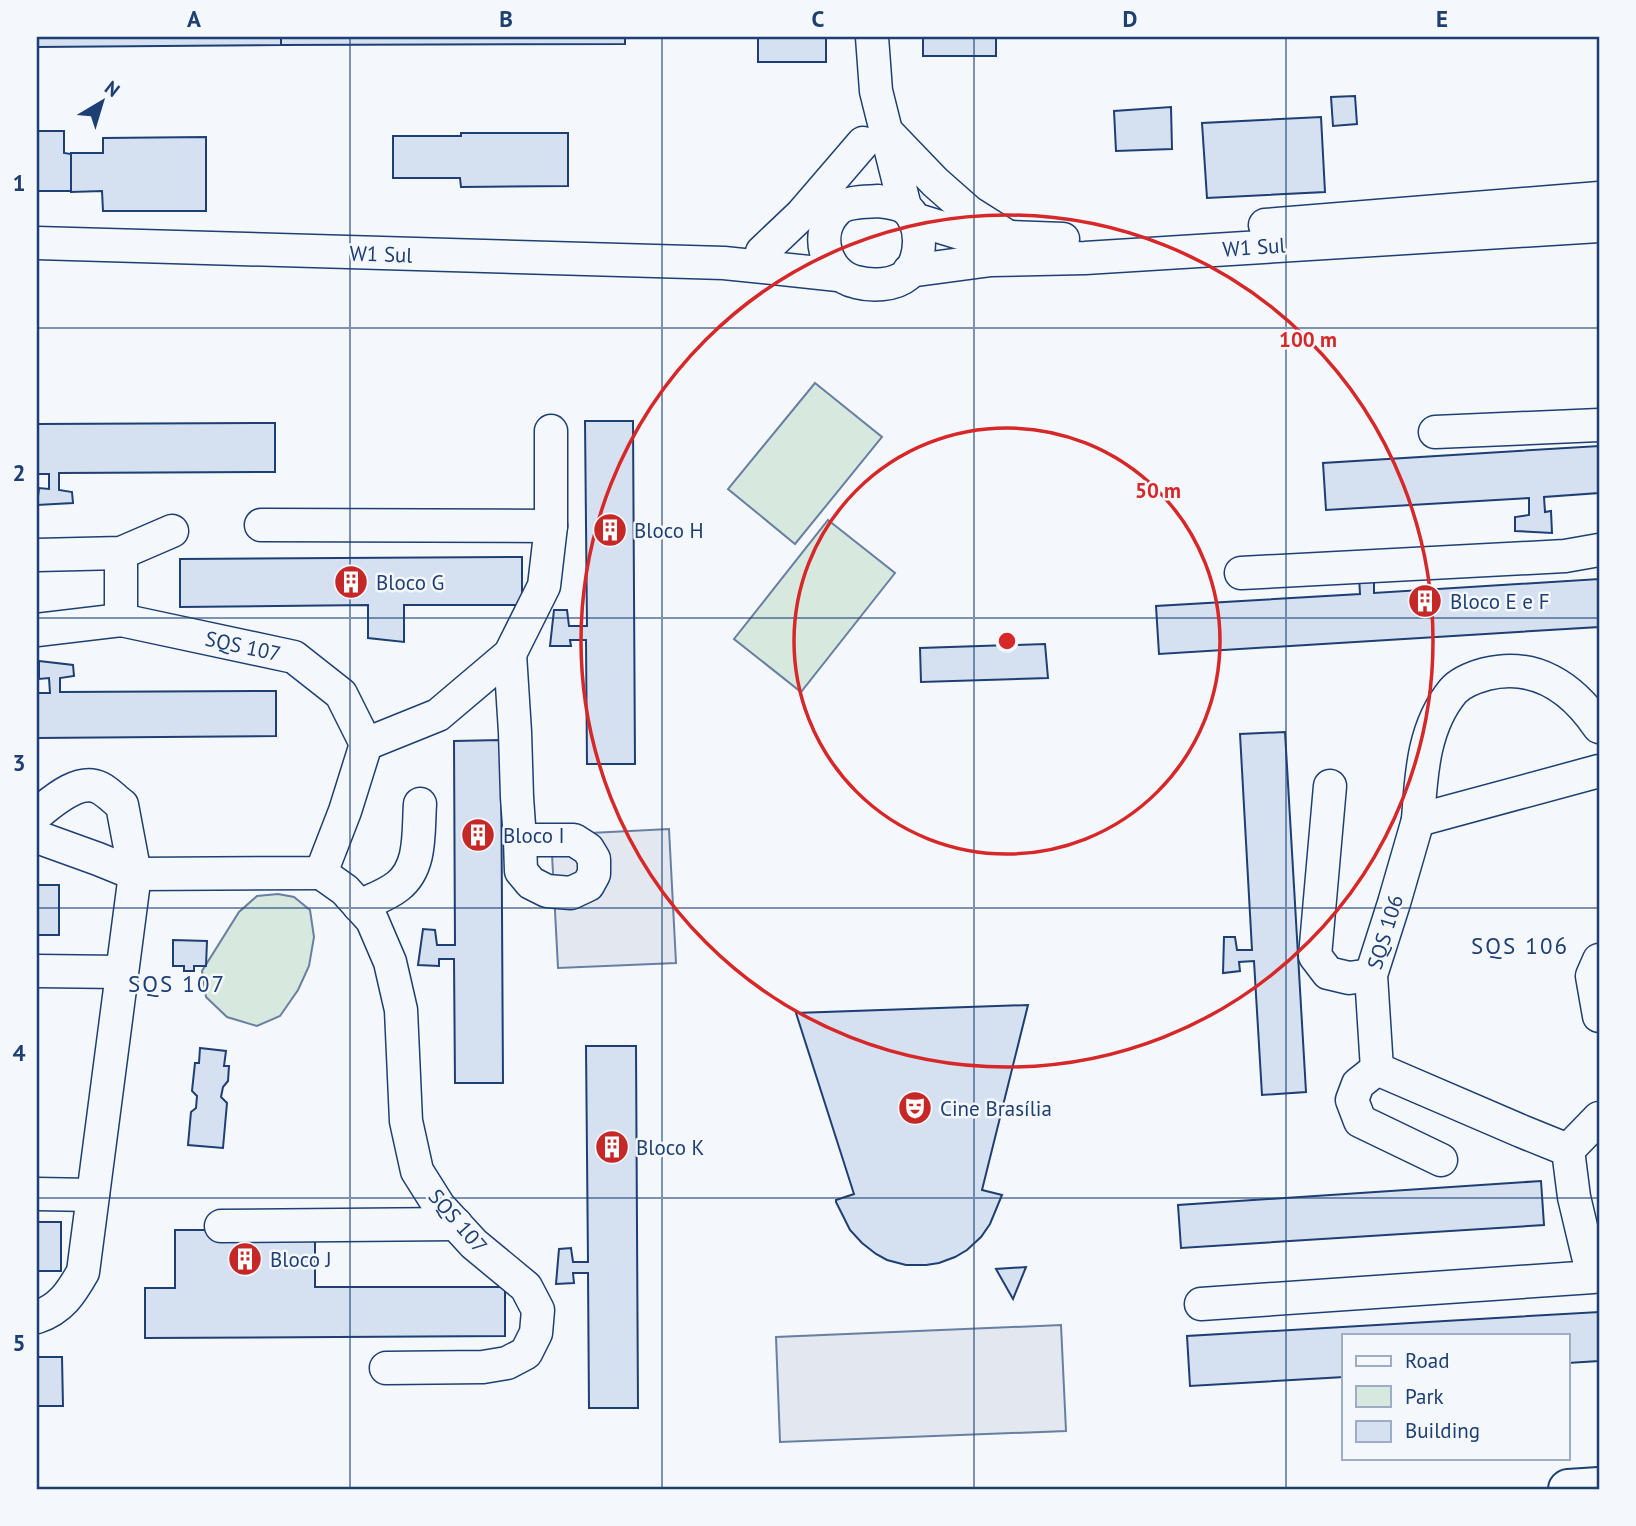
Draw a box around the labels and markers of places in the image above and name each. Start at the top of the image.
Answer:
building icon: Bloco H [591,511,629,549]
place label: Bloco H [634,517,704,544]
building icon: Bloco G [332,563,370,601]
place label: Bloco G [376,569,444,596]
building icon: Bloco E e F [1406,582,1444,620]
place label: Bloco E e F [1450,588,1550,615]
centre of rings [995,629,1019,653]
building icon: Bloco I [459,816,497,854]
place label: Bloco I [503,822,565,849]
theatre icon: Cine Brasília [896,1089,934,1127]
place label: Cine Brasília [940,1095,1052,1122]
building icon: Bloco K [593,1128,631,1166]
place label: Bloco K [636,1134,705,1161]
building icon: Bloco J [226,1240,264,1278]
place label: Bloco J [270,1246,332,1273]

